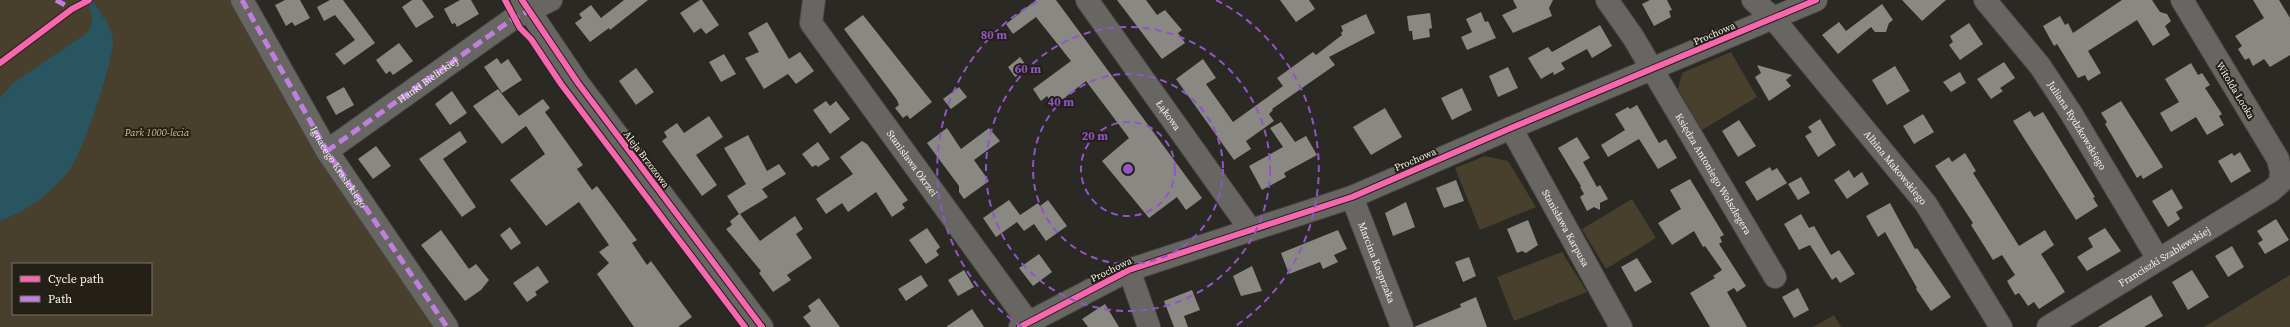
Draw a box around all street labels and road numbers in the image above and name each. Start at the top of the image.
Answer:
street label: Prochowa [1691,18,1738,48]
street label: Hanki Bielickiej [395,54,460,106]
street label: Witolda Looka [2213,59,2258,122]
street label: Juliana Rydzkowskiego [2044,78,2110,173]
street label: Łąkowa [1153,97,1184,134]
street label: Księdza Antoniego Wolszlegera [1673,111,1755,238]
street label: Ignacego Krasickiego [307,124,370,211]
street label: Stanisława Okrzei [884,127,941,199]
street label: Aleja Brzozowa [621,128,673,191]
street label: Albina Makowskiego [1861,128,1930,208]
street label: Prochowa [1392,144,1439,174]
street label: Stanisława Karpusa [1539,187,1593,270]
street label: Marcina Kasprzaka [1355,220,1398,306]
street label: Franciszki Szablewskiej [2116,224,2213,290]
street label: Prochowa [1088,254,1135,285]

